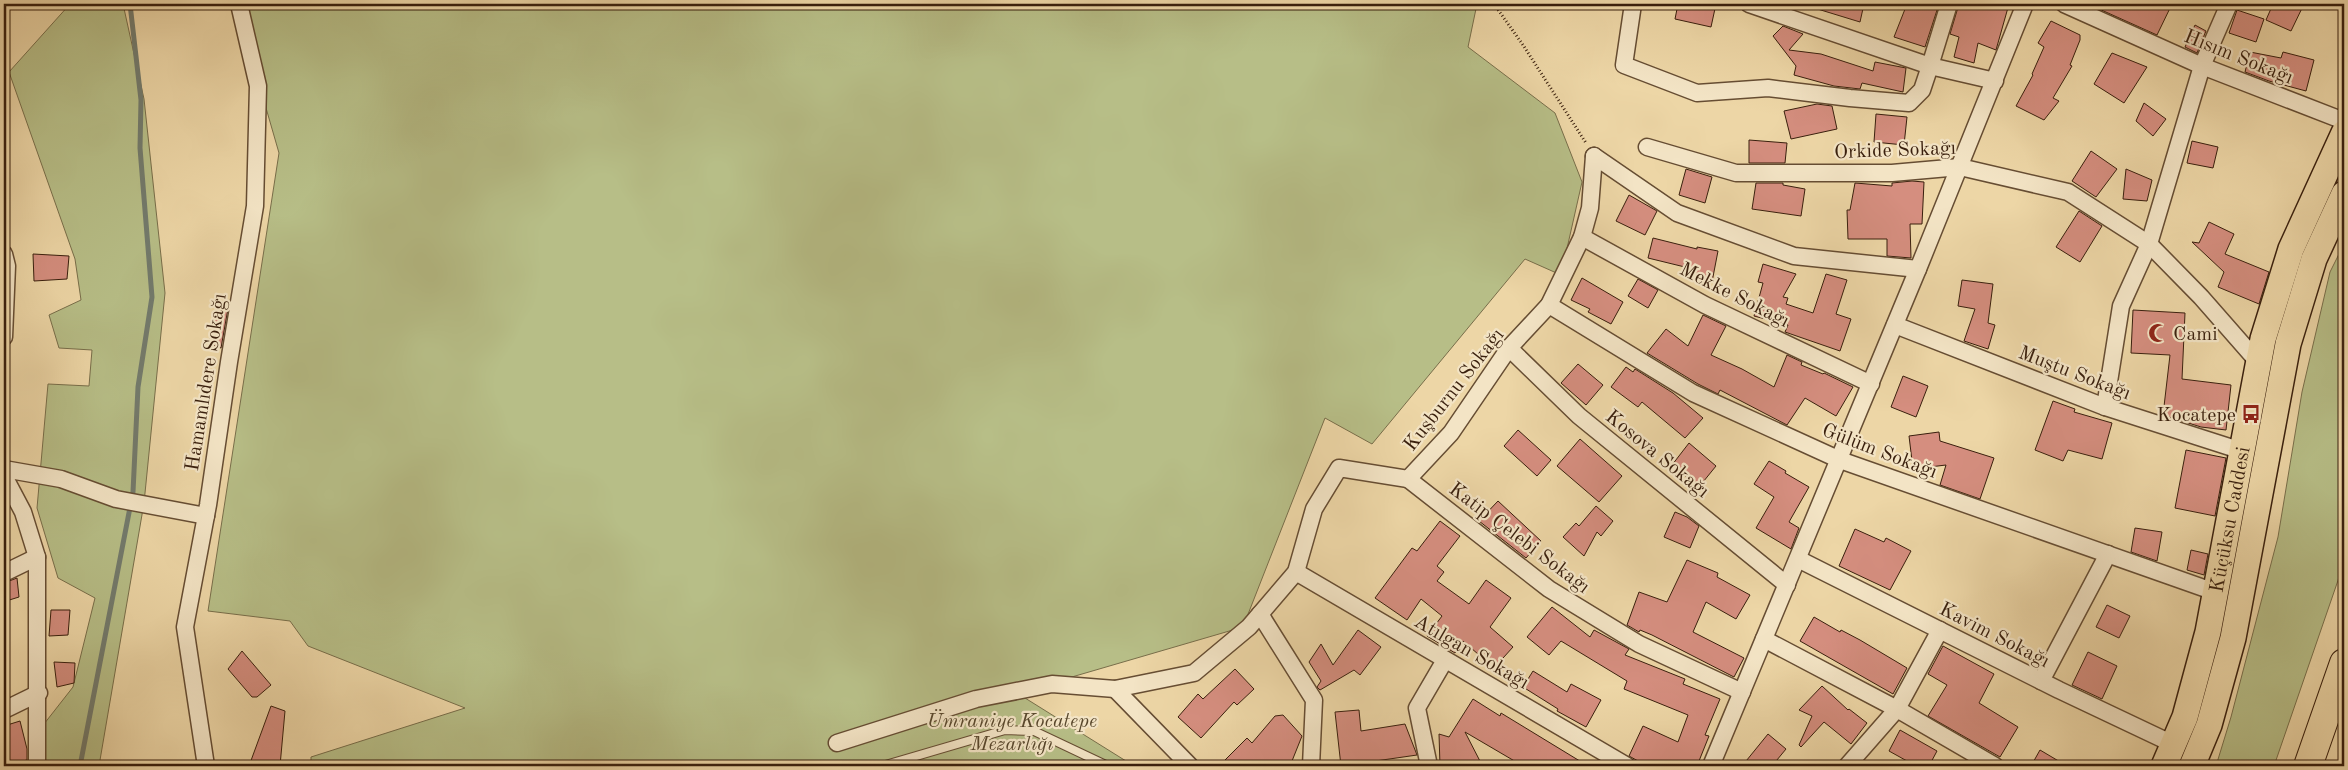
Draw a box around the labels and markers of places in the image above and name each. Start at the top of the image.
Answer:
mosque icon: Cami [2147,322,2169,344]
place label: Cami [2173,325,2218,345]
bus stop icon: Kocatepe [2240,403,2262,425]
place label: Kocatepe [2157,406,2236,426]

